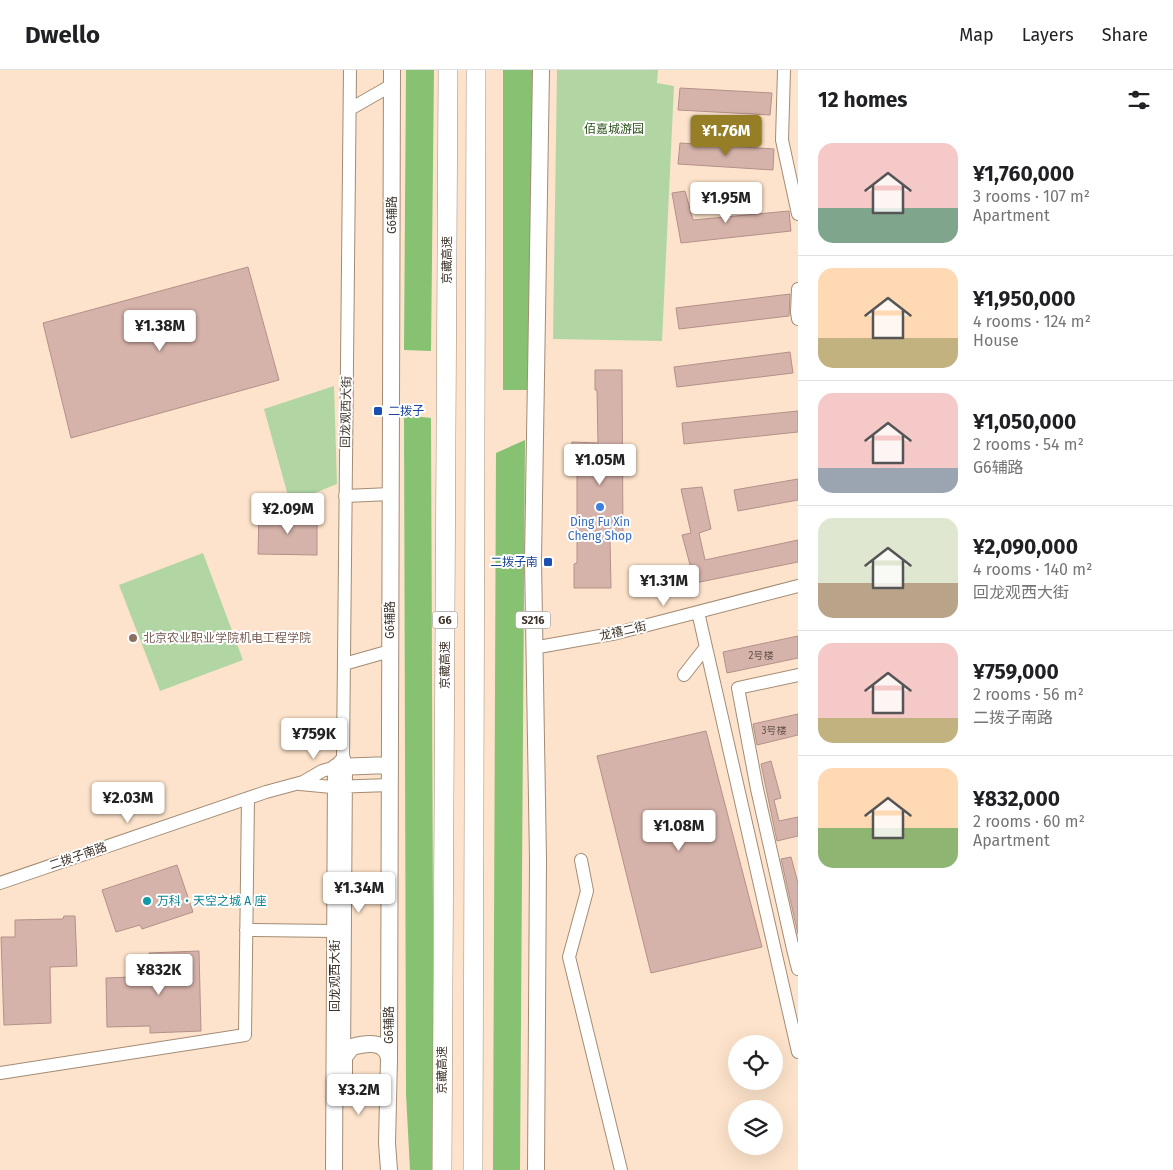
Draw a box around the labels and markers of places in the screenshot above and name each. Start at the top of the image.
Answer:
pin: ¥1.76M [685,114,767,157]
pin: ¥1.95M [685,182,767,224]
pin: ¥1.38M [119,310,201,352]
place label: 二拨子 [388,404,424,418]
marker: 二拨子 [372,405,384,417]
pin: ¥1.05M [559,444,641,486]
pin: ¥2.09M [247,492,329,535]
marker: Ding Fu Xin Cheng Shop [594,501,606,513]
place label: Ding Fu Xin Cheng Shop [568,515,632,543]
place label: 二拨子南 [490,555,538,569]
marker: 二拨子南 [542,556,554,568]
pin: ¥1.31M [623,564,705,607]
place label: 北京农业职业学院机电工程学院 [143,631,311,645]
marker: 北京农业职业学院机电工程学院 [127,632,139,644]
pin: ¥759K [279,718,349,760]
pin: ¥2.03M [87,782,169,824]
pin: ¥1.08M [638,810,720,852]
pin: ¥1.34M [318,872,400,914]
place label: 万科・天空之城 A 座 [157,894,266,908]
marker: 万科・天空之城 A 座 [141,895,153,907]
pin: ¥832K [124,954,194,996]
pin: ¥3.2M [324,1074,394,1116]

